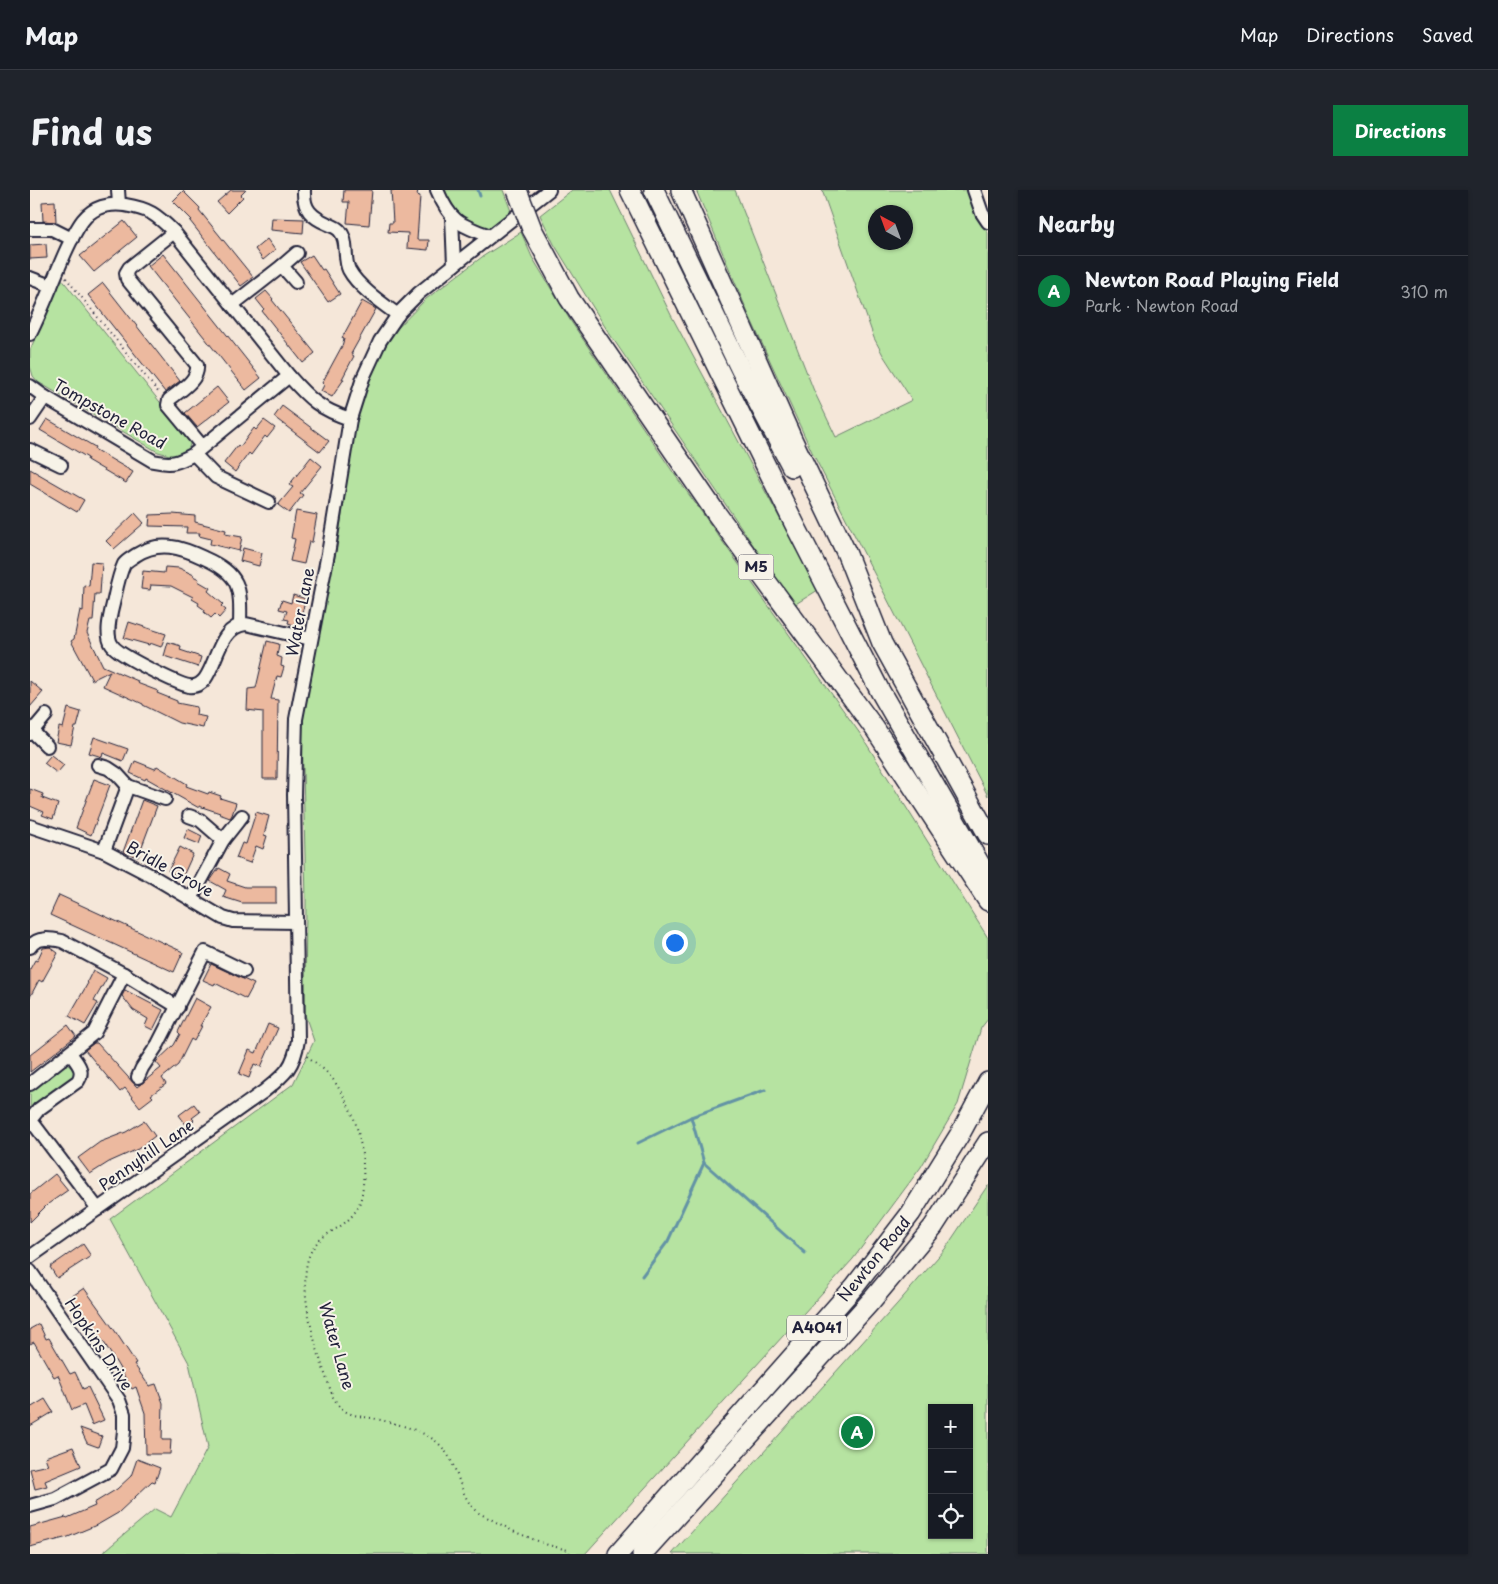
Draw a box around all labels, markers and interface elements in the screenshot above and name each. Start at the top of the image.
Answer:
text: Map [25,17,78,53]
text: Map [1240,21,1278,48]
text: Directions [1306,21,1394,48]
text: Saved [1422,21,1473,48]
text: Find us [30,104,152,157]
button: Directions [1333,105,1468,156]
north arrow [868,205,913,250]
text: Nearby [1038,207,1115,239]
text: Newton Road Playing Field [1085,265,1339,293]
text: A [1048,279,1060,303]
text: 310 m [1400,279,1448,303]
text: Park · Newton Road [1085,293,1239,317]
street label: Tompstone Road [50,372,171,454]
road number: M5 [738,554,774,580]
street label: Water Lane [279,565,319,658]
street label: Bridle Grove [122,834,219,902]
your location [662,930,688,956]
street label: Pennyhill Lane [93,1113,198,1196]
street label: Newton Road [831,1210,915,1306]
street label: Hopkins Drive [60,1292,140,1395]
street label: Water Lane [314,1299,362,1392]
road number: A4041 [787,1316,847,1340]
map controls [928,1404,973,1539]
button: + [928,1404,973,1449]
pin: A [841,1413,873,1451]
button: − [928,1449,973,1494]
button: locate [928,1494,973,1539]

